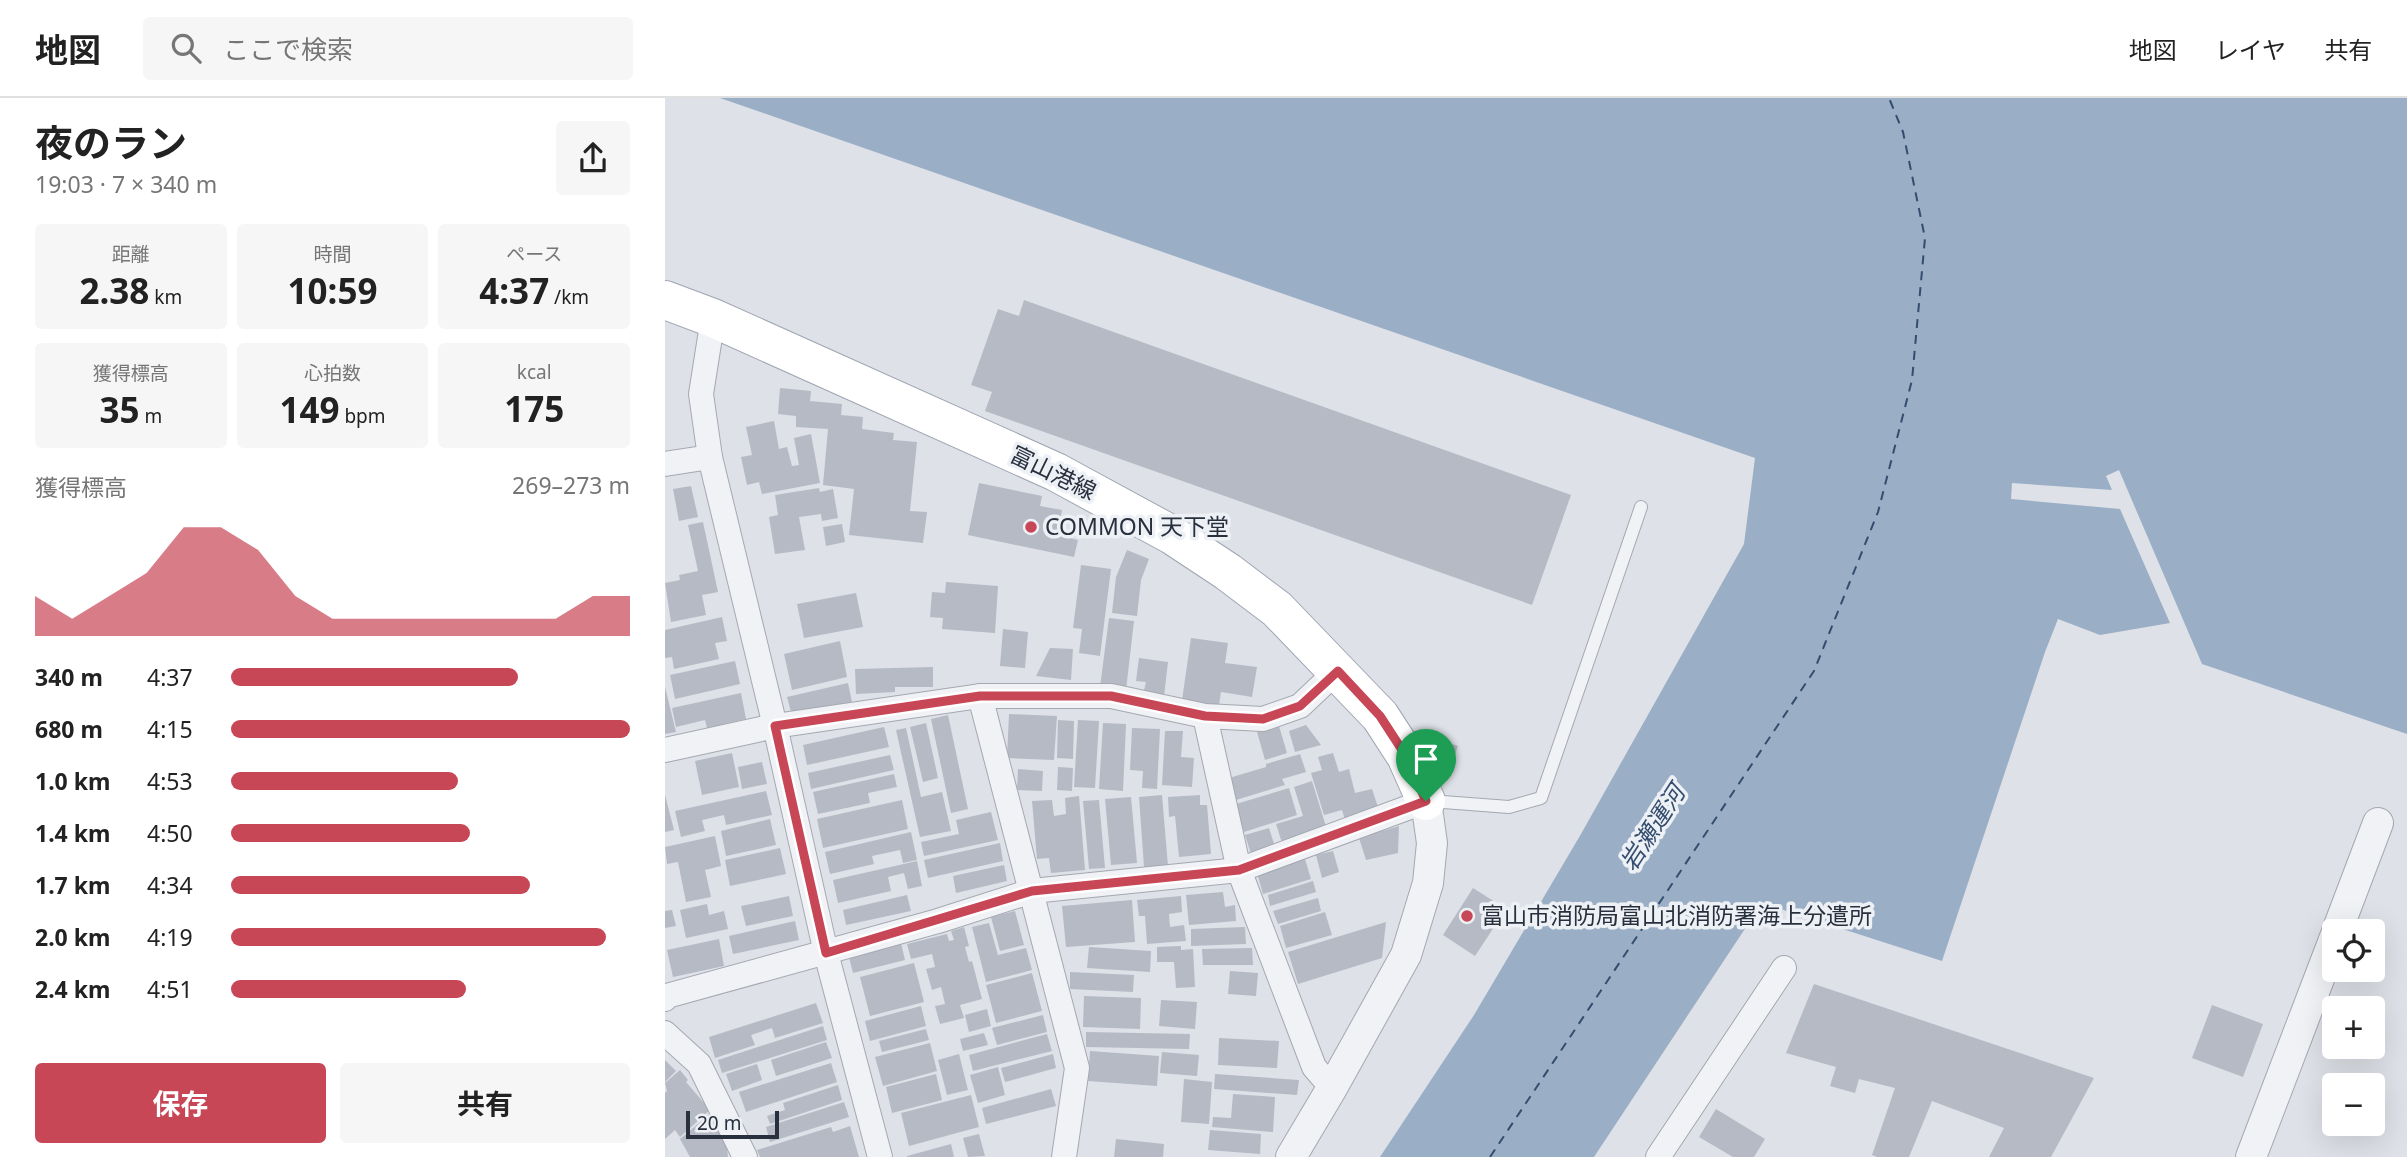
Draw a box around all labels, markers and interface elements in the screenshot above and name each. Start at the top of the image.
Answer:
search box [143,17,633,80]
text: 地図 [35,27,101,72]
icon: search [167,29,205,67]
text: ここで検索 [223,31,353,67]
text: 地図 [2129,33,2177,66]
text: レイヤ [2215,33,2286,66]
text: 共有 [2324,33,2372,66]
text: 夜のラン [35,116,187,168]
button: share [556,121,630,195]
text: 19:03 · 7 × 340 m [35,168,217,200]
text: 距離 [112,241,150,267]
text: 時間 [313,241,352,267]
text: ペース [506,241,562,267]
text: 2.38 [79,267,149,314]
text: 10:59 [288,267,377,314]
text: 4:37 [479,267,549,314]
text: km [149,284,182,310]
text: /km [549,284,589,310]
text: kcal [517,359,552,385]
text: 獲得標高 [93,360,169,386]
text: 心拍数 [304,360,361,386]
text: 175 [504,385,564,432]
text: 35 [99,386,139,433]
text: 149 [279,386,339,433]
text: m [139,403,162,429]
text: bpm [339,403,386,429]
street label: 富山港線 [1005,438,1102,507]
text: 269–273 m [512,469,630,501]
text: 獲得標高 [35,471,127,503]
place label: COMMON 天下堂 [1045,510,1229,542]
marker: COMMON 天下堂 [1023,519,1039,535]
text: 340 m [35,661,103,693]
text: 4:37 [147,661,193,693]
text: 680 m [35,713,103,745]
text: 4:15 [147,713,193,745]
pin [1396,729,1456,801]
icon: arrive [1407,740,1445,778]
text: 1.0 km [35,765,110,797]
text: 4:53 [147,765,193,797]
water label: 岩瀬運河 [1612,775,1694,876]
text: 1.4 km [35,817,110,849]
text: 4:50 [147,817,193,849]
text: 1.7 km [35,869,110,901]
text: 4:34 [147,869,193,901]
place label: 富山市消防局富山北消防署海上分遣所 [1481,899,1872,931]
marker: 富山市消防局富山北消防署海上分遣所 [1459,908,1475,924]
map controls [2322,919,2385,1136]
button: locate [2322,919,2385,982]
text: 2.0 km [35,921,110,953]
text: 4:19 [147,921,193,953]
text: 2.4 km [35,973,110,1005]
text: 4:51 [147,973,193,1005]
button: + [2322,996,2385,1059]
button: 保存 [35,1063,326,1143]
button: 共有 [340,1063,630,1143]
button: − [2322,1073,2385,1136]
scale bar [686,1108,779,1140]
text: 20 m [697,1110,741,1136]

